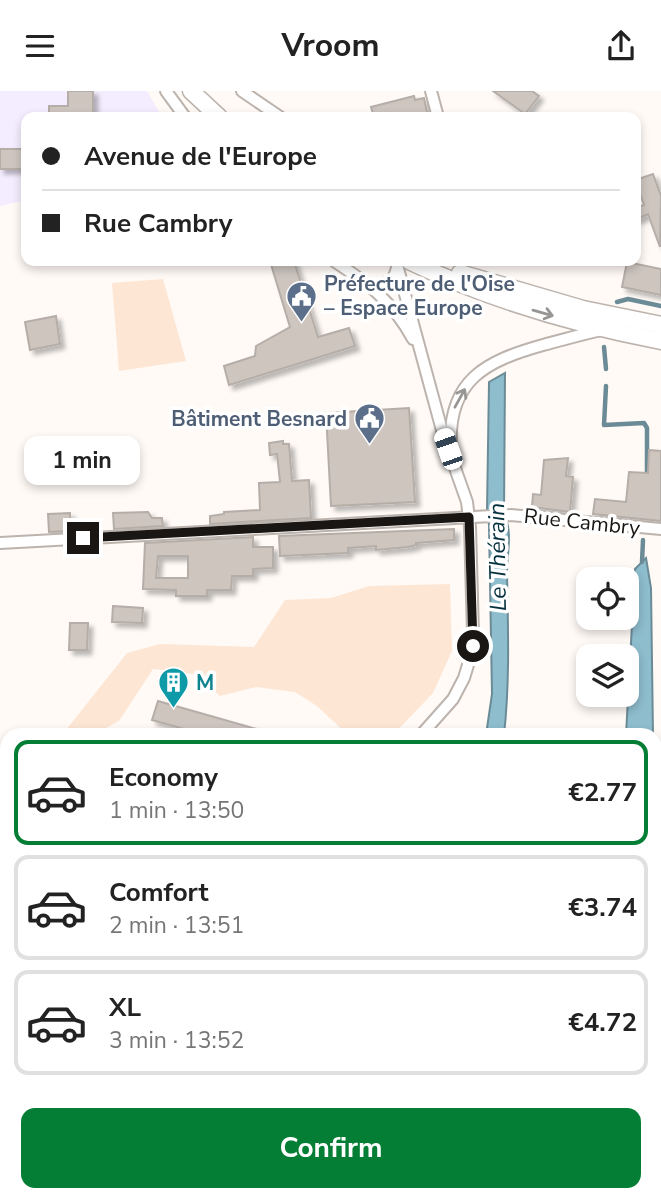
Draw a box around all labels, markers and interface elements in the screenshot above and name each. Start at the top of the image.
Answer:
text: Vroom [281,24,380,67]
icon: menu [21,27,59,65]
icon: share [602,27,640,65]
text: Avenue de l'Europe [84,139,317,174]
text: Rue Cambry [84,206,232,241]
place label: Préfecture de l'Oise – Espace Europe [324,270,515,322]
public building icon: Préfecture de l'Oise – Espace Europe [284,279,318,323]
one-way arrow [532,308,554,321]
one-way arrow [454,388,467,409]
public building icon: Bâtiment Besnard [353,402,387,446]
place label: Bâtiment Besnard [171,405,347,433]
car [432,426,465,472]
callout: 1 min [25,437,141,485]
text: 1 min [52,445,112,476]
street label: Rue Cambry [523,502,642,542]
water label: Le Thérain [481,503,514,611]
route end [67,522,99,554]
map controls [576,567,639,707]
button: locate [576,567,639,630]
route start [457,630,489,662]
button: layers [576,644,639,707]
building icon: M [156,666,190,710]
place label: M [196,669,214,697]
text: Economy [109,760,218,795]
icon: car [25,761,88,824]
text: €2.77 [568,775,637,810]
text: 1 min · 13:50 [109,795,244,826]
text: Comfort [109,875,209,910]
icon: car [25,876,88,939]
text: €3.74 [568,890,637,925]
text: 2 min · 13:51 [109,910,244,941]
text: XL [109,990,141,1025]
icon: car [25,991,88,1054]
text: €4.72 [568,1005,637,1040]
text: 3 min · 13:52 [109,1025,244,1056]
button: Confirm [21,1108,641,1188]

